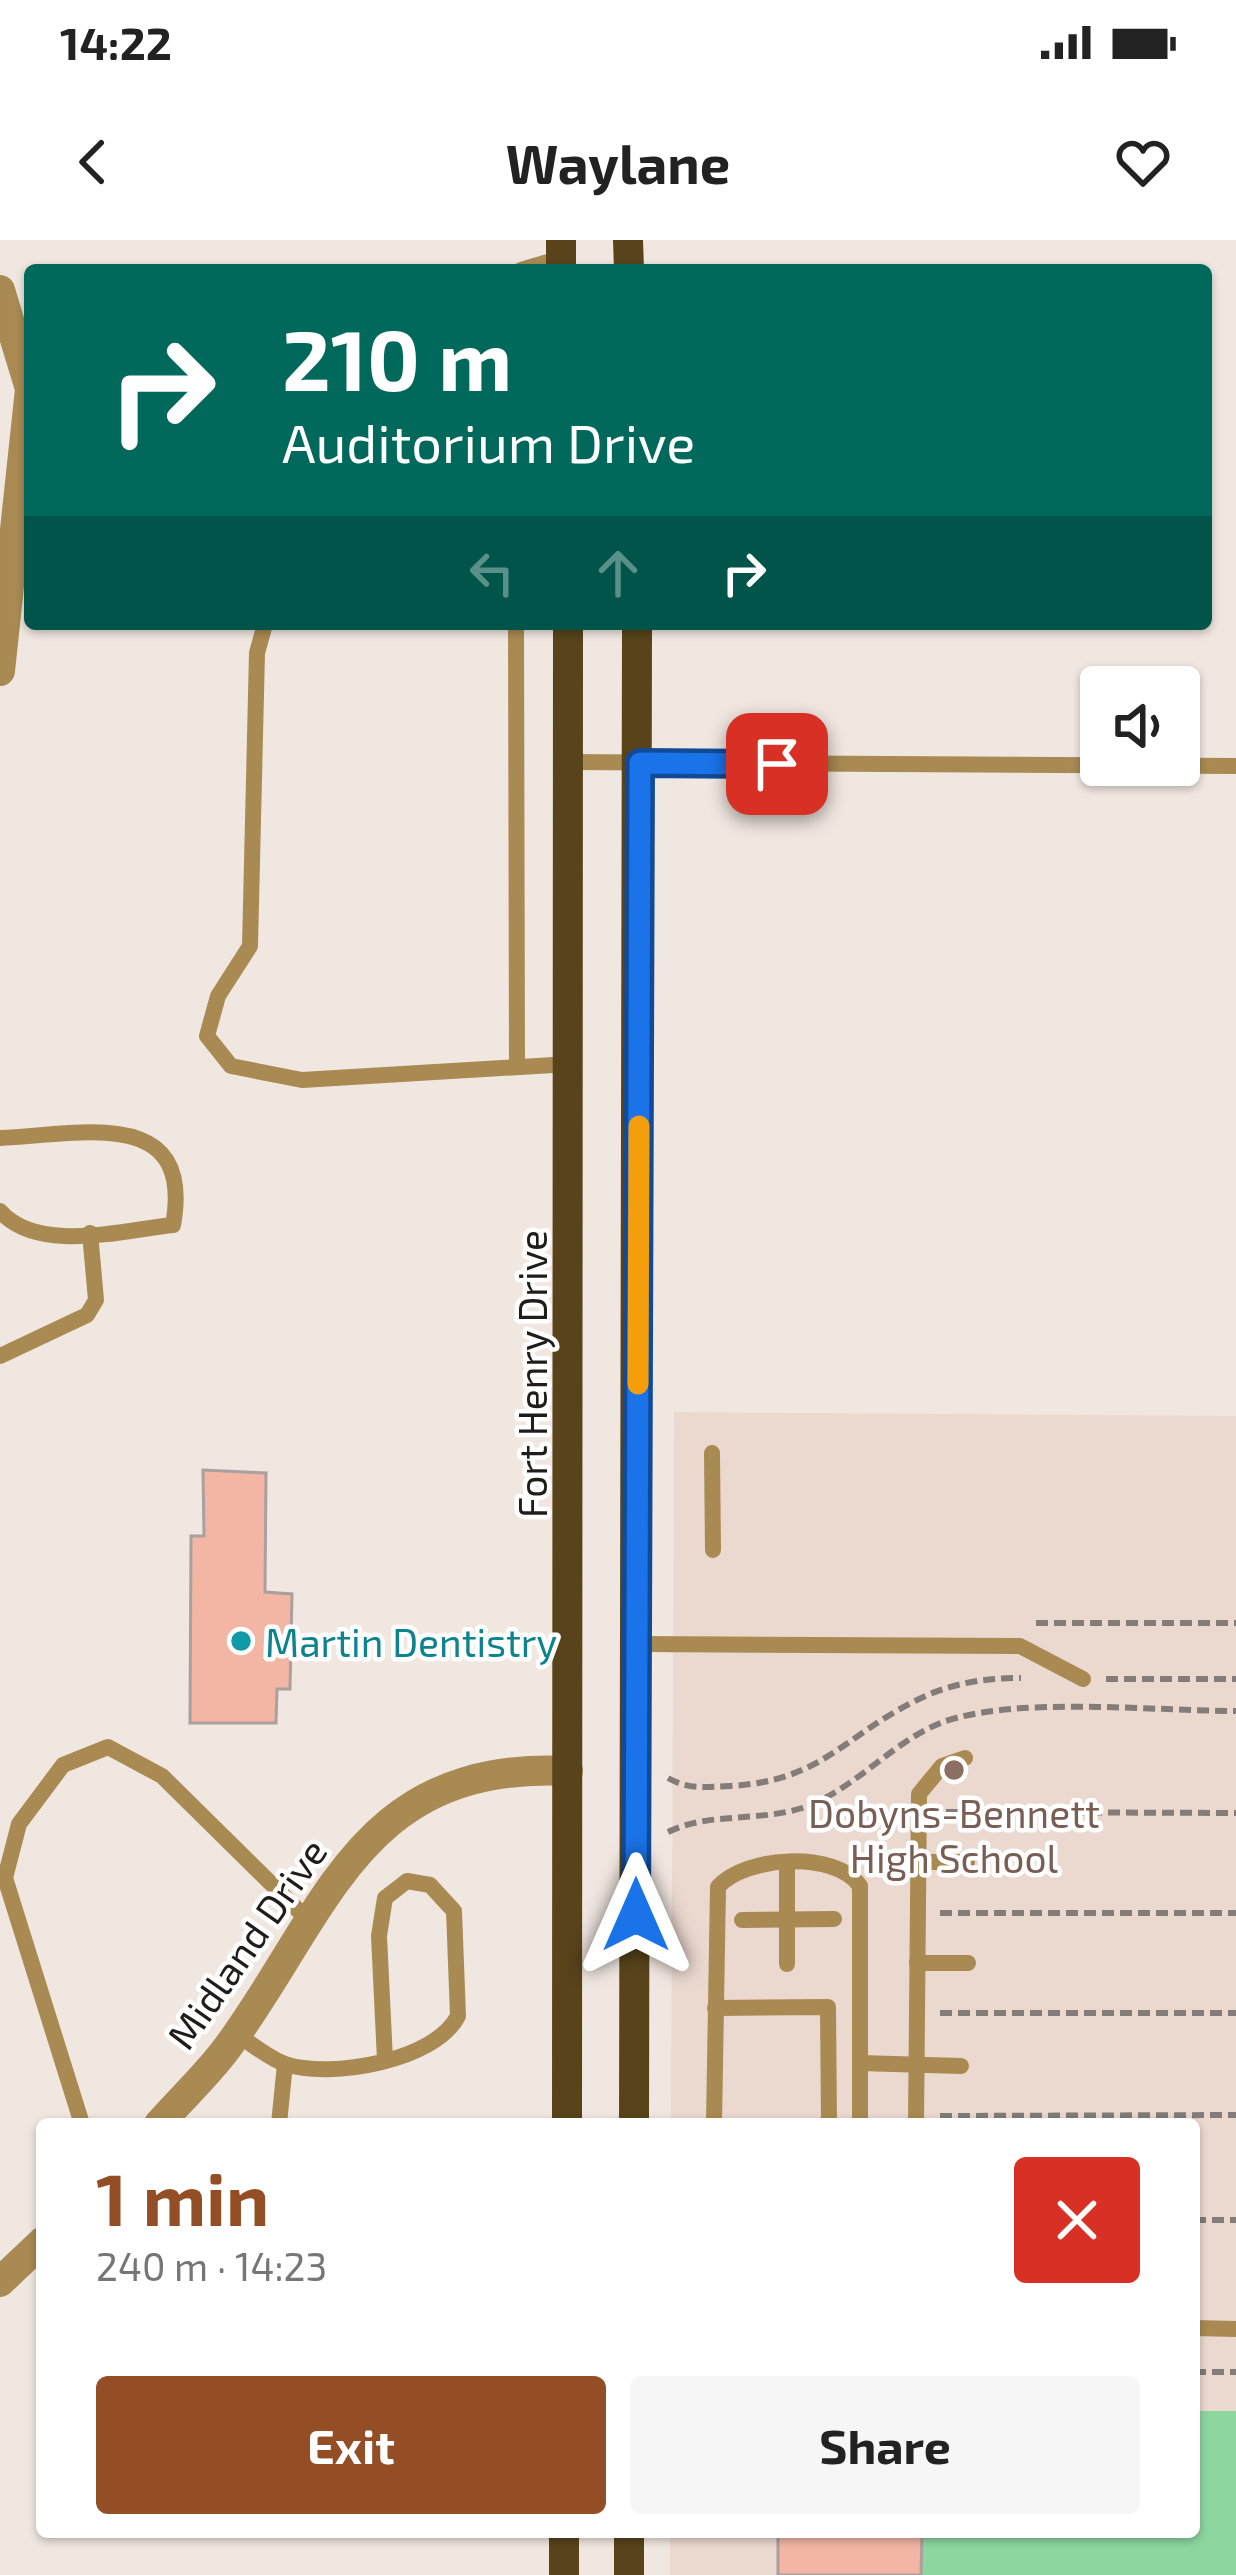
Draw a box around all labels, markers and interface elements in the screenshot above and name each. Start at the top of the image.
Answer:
text: 14:22 [60,15,172,69]
icon: back [60,129,126,195]
icon: heart [1110,129,1176,195]
text: Waylane [506,130,730,195]
text: 210 m [282,307,512,408]
icon: right [84,312,240,468]
text: Auditorium Drive [282,409,695,474]
icon: left [459,540,525,606]
icon: ahead [585,540,651,606]
icon: right [711,540,777,606]
map controls [1080,666,1200,786]
button: sound [1080,666,1200,786]
pin [726,713,828,815]
icon: arrive [744,731,810,797]
street label: Fort Henry Drive [508,1230,555,1518]
place label: Martin Dentistry [265,1618,557,1665]
marker: Martin Dentistry [228,1628,254,1654]
marker: Dobyns-Bennett High School [941,1757,967,1783]
place label: Dobyns-Bennett High School [808,1789,1100,1881]
street label: Midland Drive [156,1829,336,2057]
position arrow [573,1852,699,1978]
text: 1 min [96,2154,269,2240]
button: close [1014,2157,1140,2283]
text: 240 m · 14:23 [96,2242,327,2289]
button: Exit [96,2376,606,2514]
button: Share [630,2376,1140,2514]

